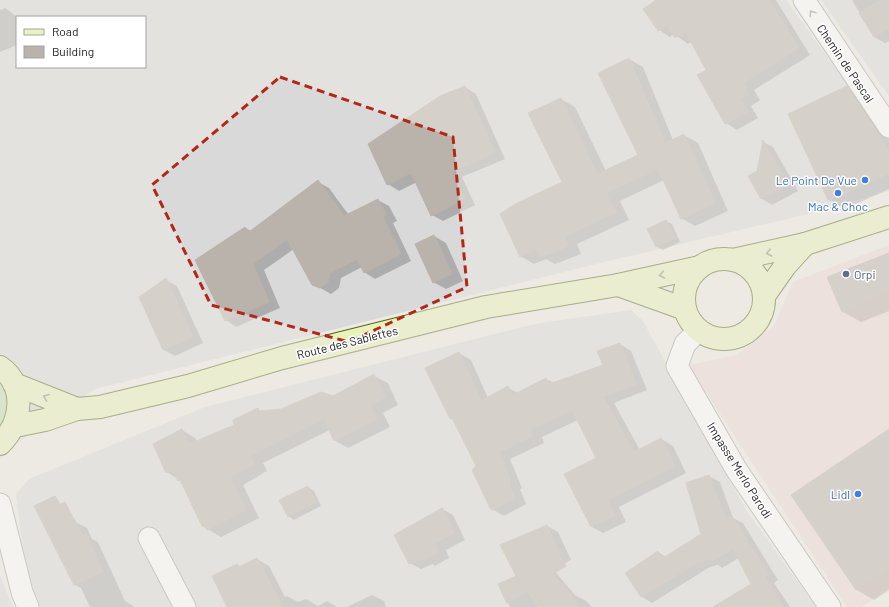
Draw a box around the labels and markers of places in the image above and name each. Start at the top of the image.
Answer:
place label: Le Point De Vue [776,173,857,187]
marker: Le Point De Vue [860,175,870,185]
marker: Mac & Choc [833,188,843,198]
place label: Mac & Choc [808,199,868,213]
place label: Orpi [854,267,876,281]
marker: Orpi [841,269,851,279]
place label: Lidl [831,487,850,501]
marker: Lidl [853,489,863,499]

